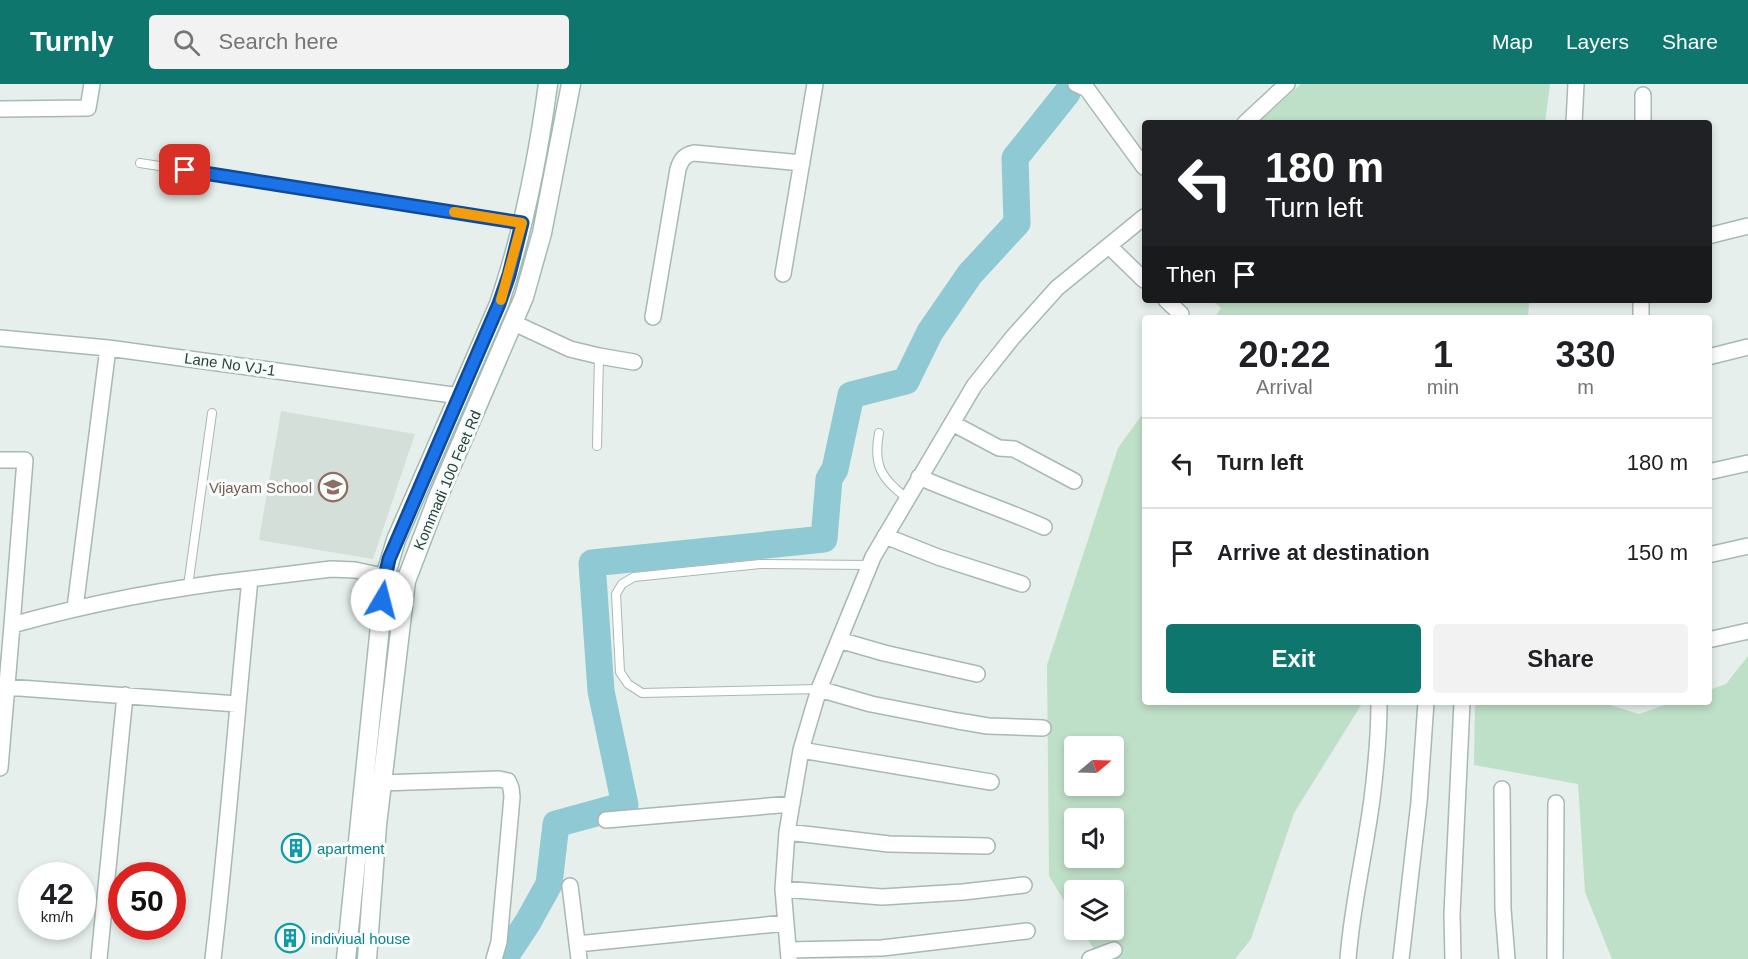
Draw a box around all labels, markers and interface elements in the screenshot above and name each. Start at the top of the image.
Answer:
search box [149,15,569,69]
text: Turnly [30,26,113,57]
icon: search [170,26,203,59]
text: Search here [218,29,338,54]
text: Map [1492,30,1533,53]
text: Layers [1566,30,1629,53]
text: Share [1662,30,1718,53]
pin [159,144,210,195]
icon: left [1166,144,1244,222]
text: 180 m [1265,144,1384,191]
icon: arrive [168,153,201,186]
text: Turn left [1265,193,1363,223]
icon: arrive [1228,258,1261,291]
text: Then [1166,262,1216,287]
text: 20:22 [1238,334,1330,375]
text: 1 [1433,334,1453,375]
text: 330 [1555,334,1616,375]
street label: Lane No VJ-1 [183,349,277,379]
text: Arrival [1256,376,1313,398]
text: min [1427,376,1459,398]
text: m [1577,376,1594,398]
street label: Kommadi 100 Feet Rd [410,408,484,552]
icon: left [1166,447,1199,480]
text: Turn left [1217,450,1303,475]
text: 180 m [1627,450,1688,475]
school or university icon: Vijayam School [317,471,349,503]
place label: Vijayam School [209,479,312,496]
icon: arrive [1166,537,1199,570]
text: Arrive at destination [1217,540,1430,565]
text: 150 m [1627,540,1688,565]
position arrow [350,568,414,632]
button: Exit [1166,624,1421,693]
button: Share [1433,624,1688,693]
north arrow [1064,736,1124,796]
map controls [1064,736,1124,940]
button: sound [1064,808,1124,868]
building icon: apartment [280,832,312,864]
place label: apartment [317,840,385,857]
speed limit sign: 50 [108,862,186,940]
text: 42 [40,877,74,910]
button: layers [1064,880,1124,940]
text: km/h [41,908,73,925]
building icon: indiviual house [274,922,306,954]
place label: indiviual house [311,930,410,947]

